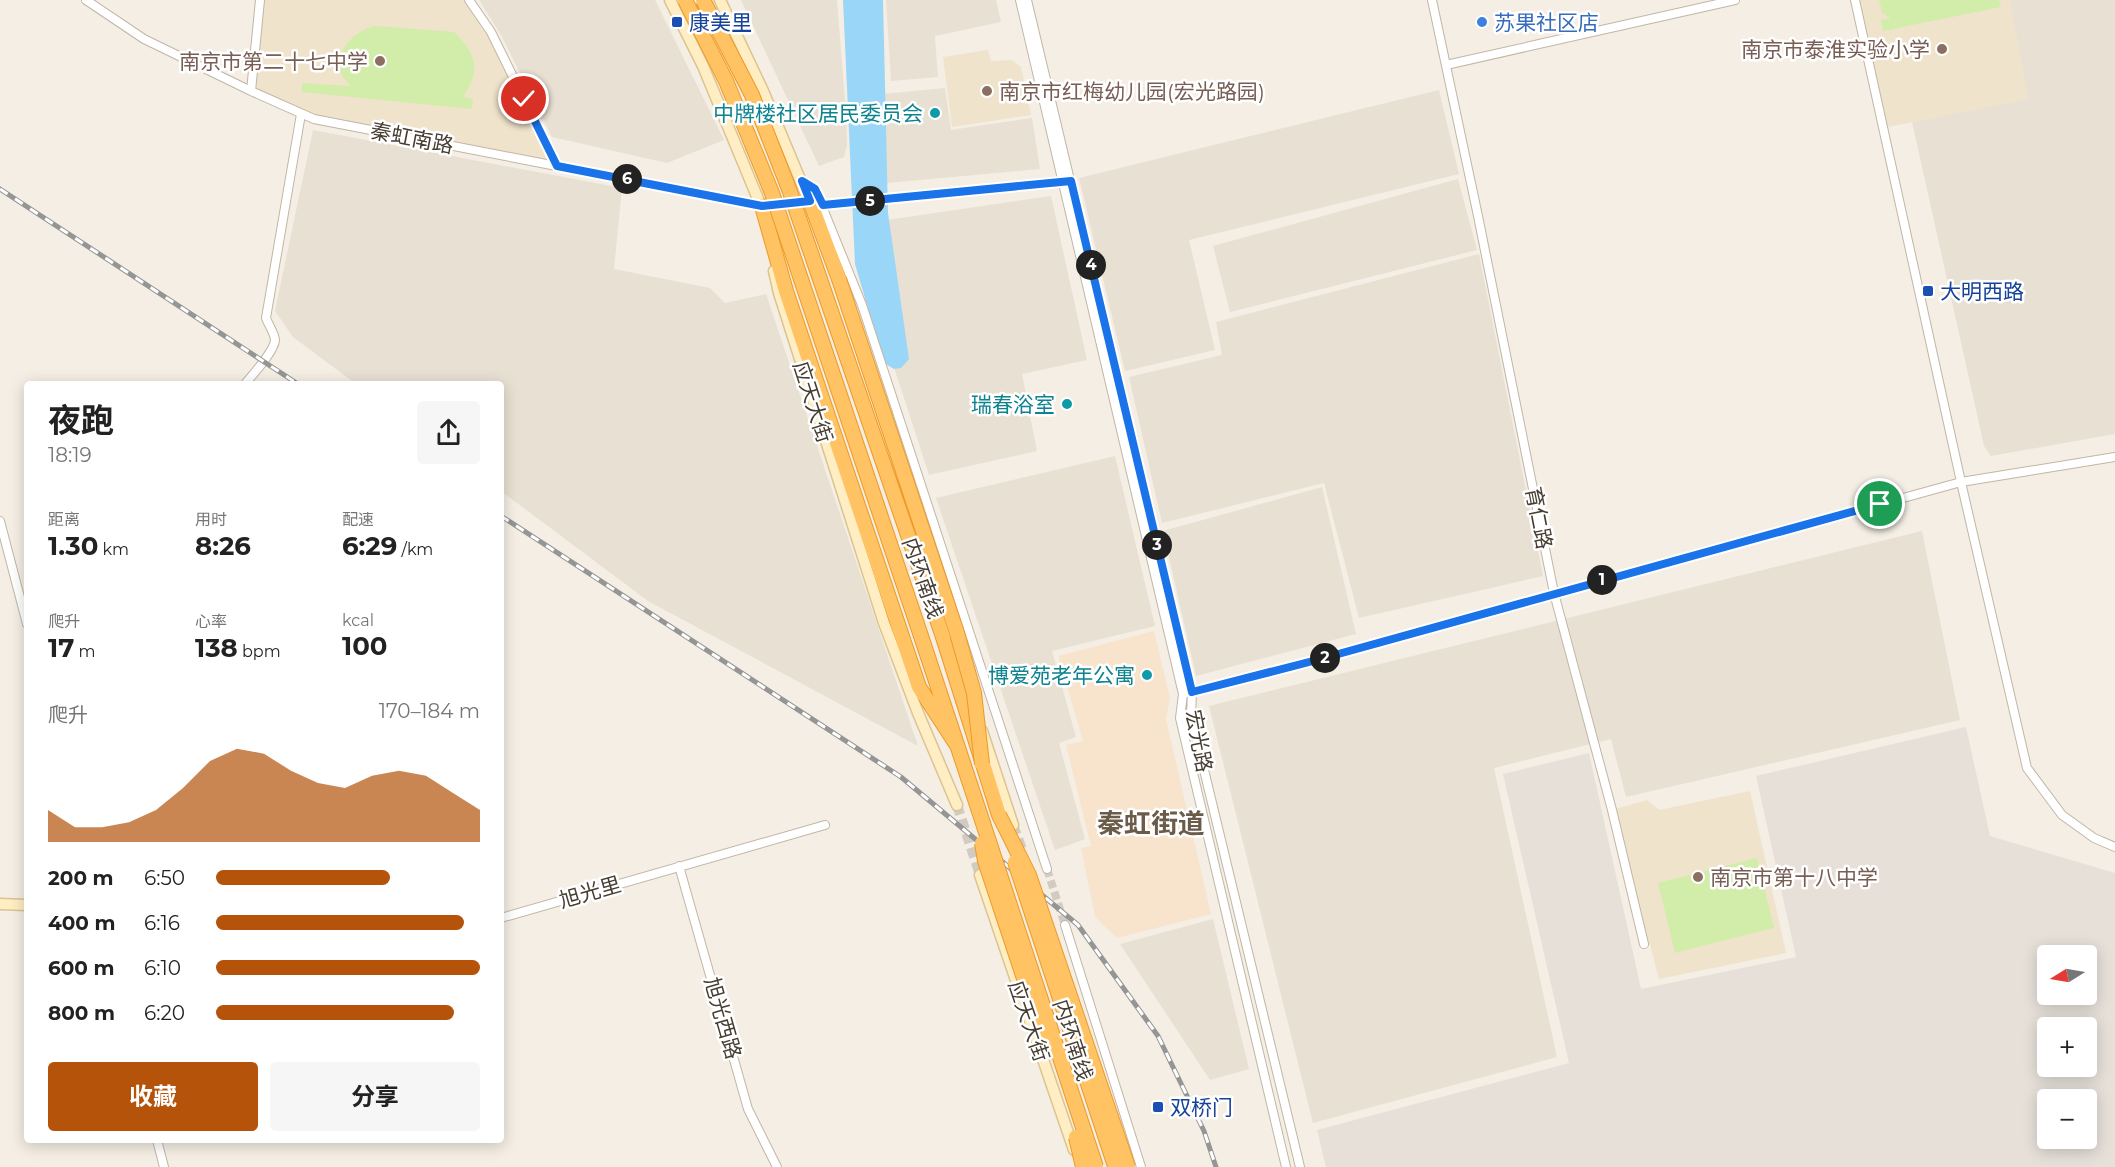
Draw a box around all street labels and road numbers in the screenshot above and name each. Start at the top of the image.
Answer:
street label: 秦虹南路 [368,118,456,158]
street label: 应天大街 [788,358,838,446]
street label: 育仁路 [1521,485,1557,551]
street label: 内环南线 [898,534,948,622]
street label: 宏光路 [1181,708,1217,774]
street label: 旭光里 [556,871,624,913]
street label: 旭光西路 [699,974,747,1062]
street label: 应天大街 [1004,977,1054,1065]
street label: 内环南线 [1048,996,1098,1084]

